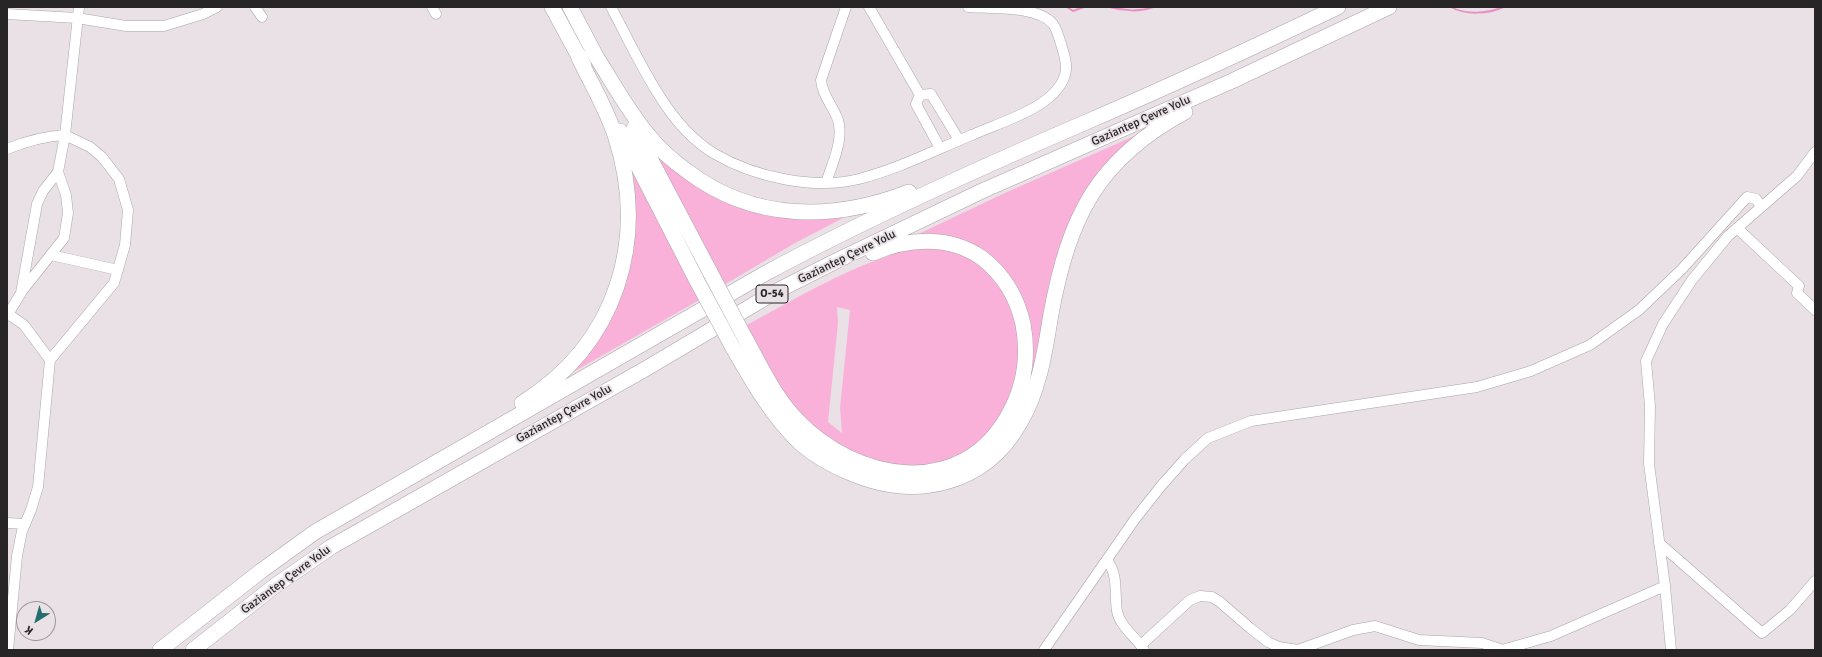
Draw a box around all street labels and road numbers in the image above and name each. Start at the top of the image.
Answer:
street label: Gaziantep Çevre Yolu [1089,93,1193,149]
street label: Gaziantep Çevre Yolu [796,227,898,287]
road number: O-54 [756,285,788,303]
street label: Gaziantep Çevre Yolu [514,382,614,446]
street label: Gaziantep Çevre Yolu [238,543,334,617]

